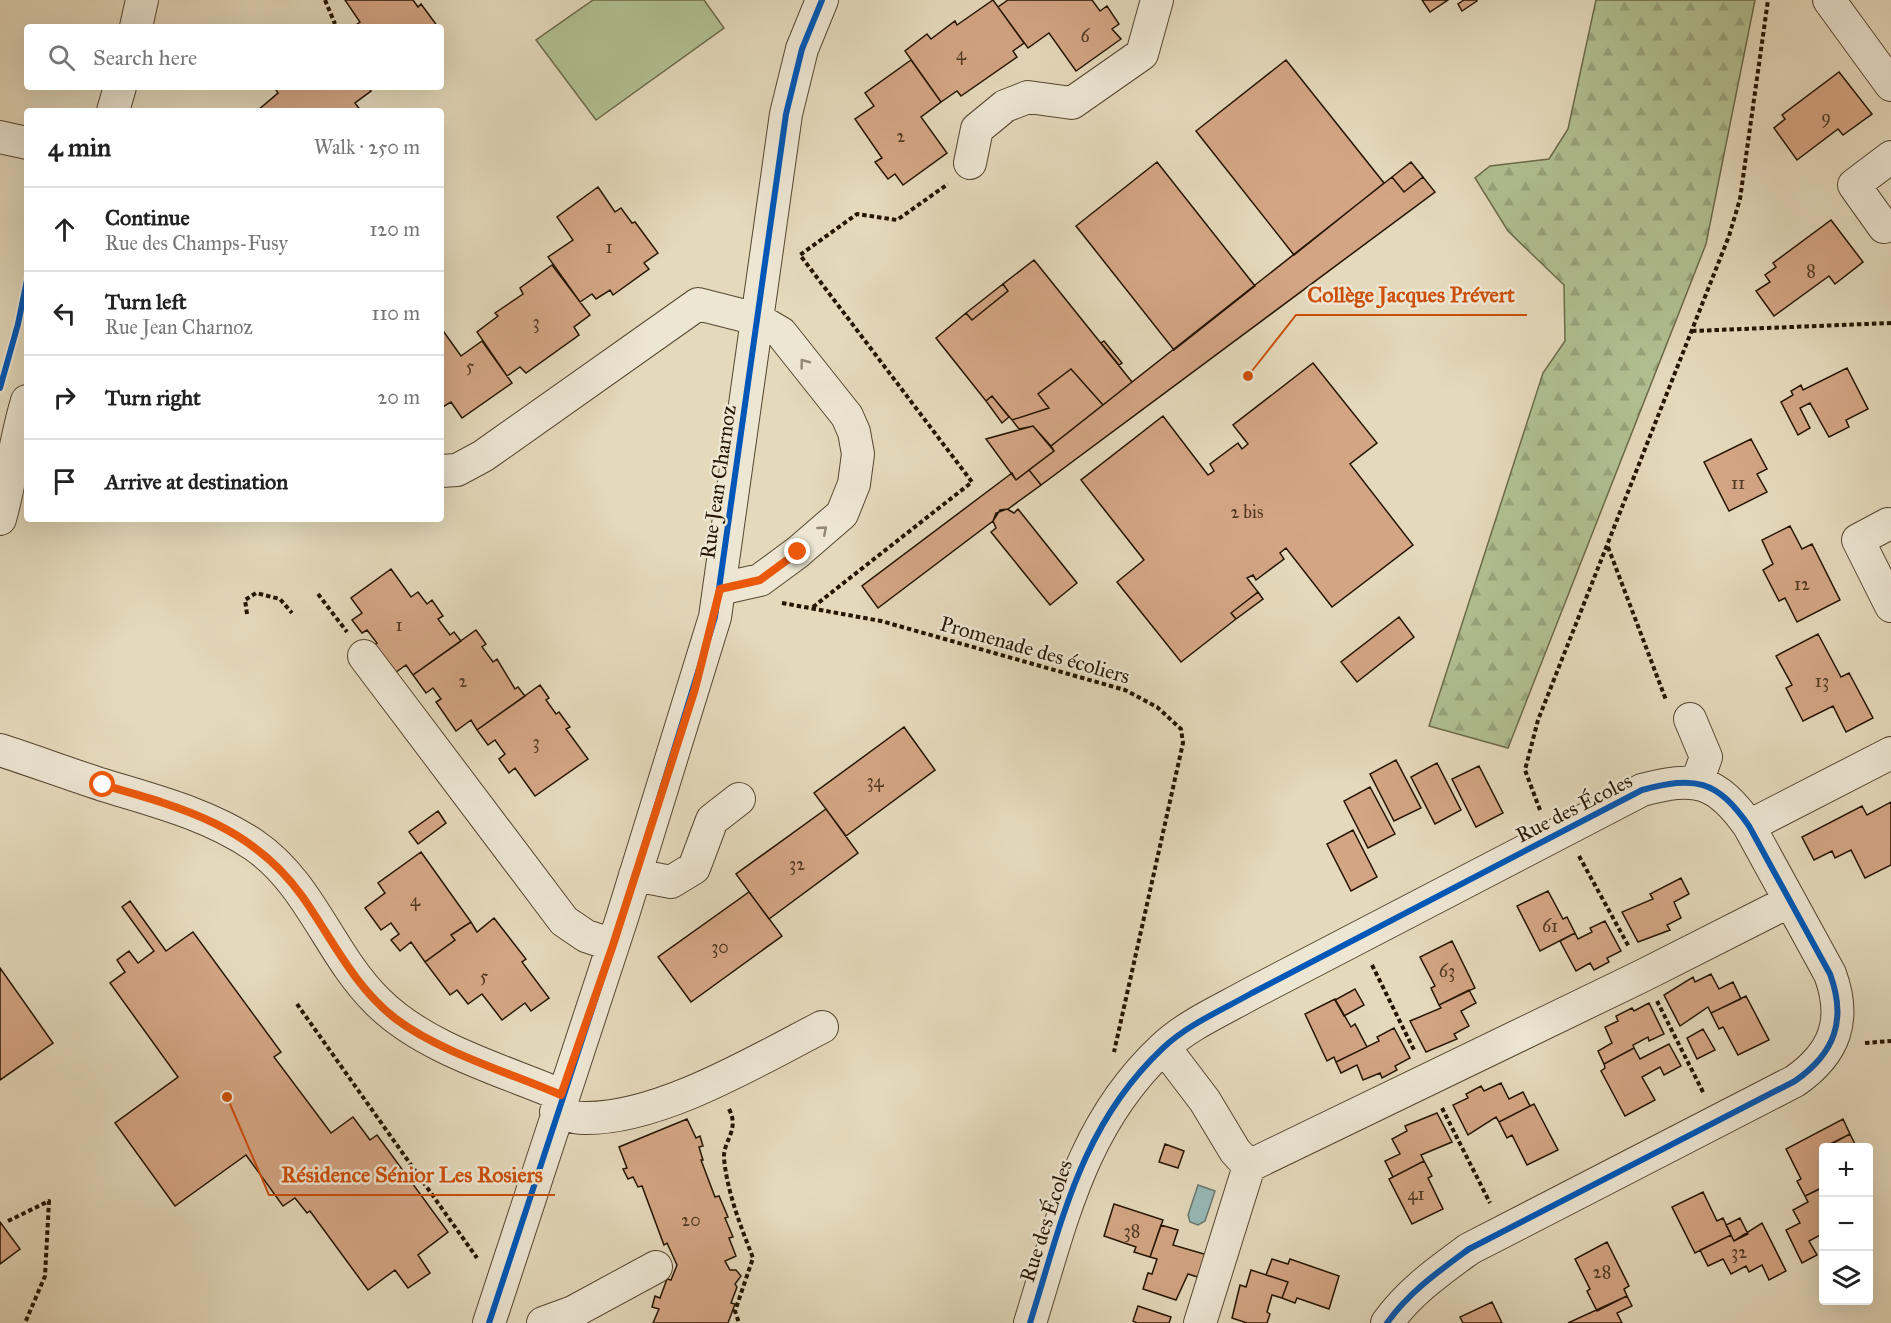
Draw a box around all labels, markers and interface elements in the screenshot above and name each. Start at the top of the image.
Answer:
search box [24,24,444,90]
house number: 6 [1080,25,1090,47]
icon: search [45,41,78,74]
house number: 4 [956,43,967,65]
text: Search here [93,44,197,71]
house number: 9 [1821,106,1831,128]
house number: 2 [897,125,906,147]
text: 4 min [48,131,111,163]
text: Walk · 250 m [314,135,420,159]
text: Continue [105,204,190,231]
icon: ahead [48,213,81,246]
text: 120 m [369,217,420,241]
text: Rue des Champs-Fusy [105,231,288,255]
house number: 1 [605,236,613,258]
house number: 8 [1806,260,1816,282]
callout: Collège Jacques Prévert [1296,275,1527,315]
text: Collège Jacques Prévert [1307,281,1515,309]
text: Turn left [105,288,187,315]
icon: left [48,297,81,330]
text: 110 m [372,301,420,325]
house number: 3 [532,311,540,333]
text: Rue Jean Charnoz [105,315,253,339]
house number: 5 [466,355,475,377]
one-way arrow [800,359,811,370]
icon: right [48,381,81,414]
text: Turn right [105,384,201,411]
text: 20 m [377,385,420,409]
street label: Rue Jean Charnoz [694,403,742,561]
icon: arrive [48,465,81,498]
text: Arrive at destination [105,468,288,495]
house number: 11 [1731,472,1745,494]
house number: 2 bis [1231,501,1263,523]
one-way arrow [816,526,827,537]
route end [784,538,810,564]
house number: 12 [1794,573,1810,595]
street label: Promenade des écoliers [937,610,1133,690]
house number: 1 [395,614,403,636]
house number: 2 [459,670,468,692]
house number: 13 [1815,670,1829,692]
house number: 3 [532,731,540,753]
street label: Rue des Écoles [1511,767,1637,848]
house number: 34 [866,770,885,792]
route start [89,771,115,797]
house number: 32 [789,853,805,875]
house number: 4 [410,889,421,911]
house number: 61 [1542,915,1558,937]
house number: 30 [711,936,729,958]
house number: 63 [1439,960,1455,982]
house number: 5 [480,965,489,987]
map controls [1819,1143,1873,1305]
button: + [1819,1143,1873,1197]
callout: Résidence Sénior Les Rosiers [269,1155,555,1195]
street label: Rue des Écoles [1013,1156,1078,1285]
text: Résidence Sénior Les Rosiers [281,1161,543,1188]
house number: 41 [1407,1183,1425,1205]
button: − [1819,1197,1873,1251]
house number: 20 [681,1209,701,1231]
house number: 38 [1124,1220,1140,1242]
house number: 32 [1731,1241,1747,1263]
button: layers [1819,1251,1873,1305]
house number: 28 [1593,1261,1611,1283]

